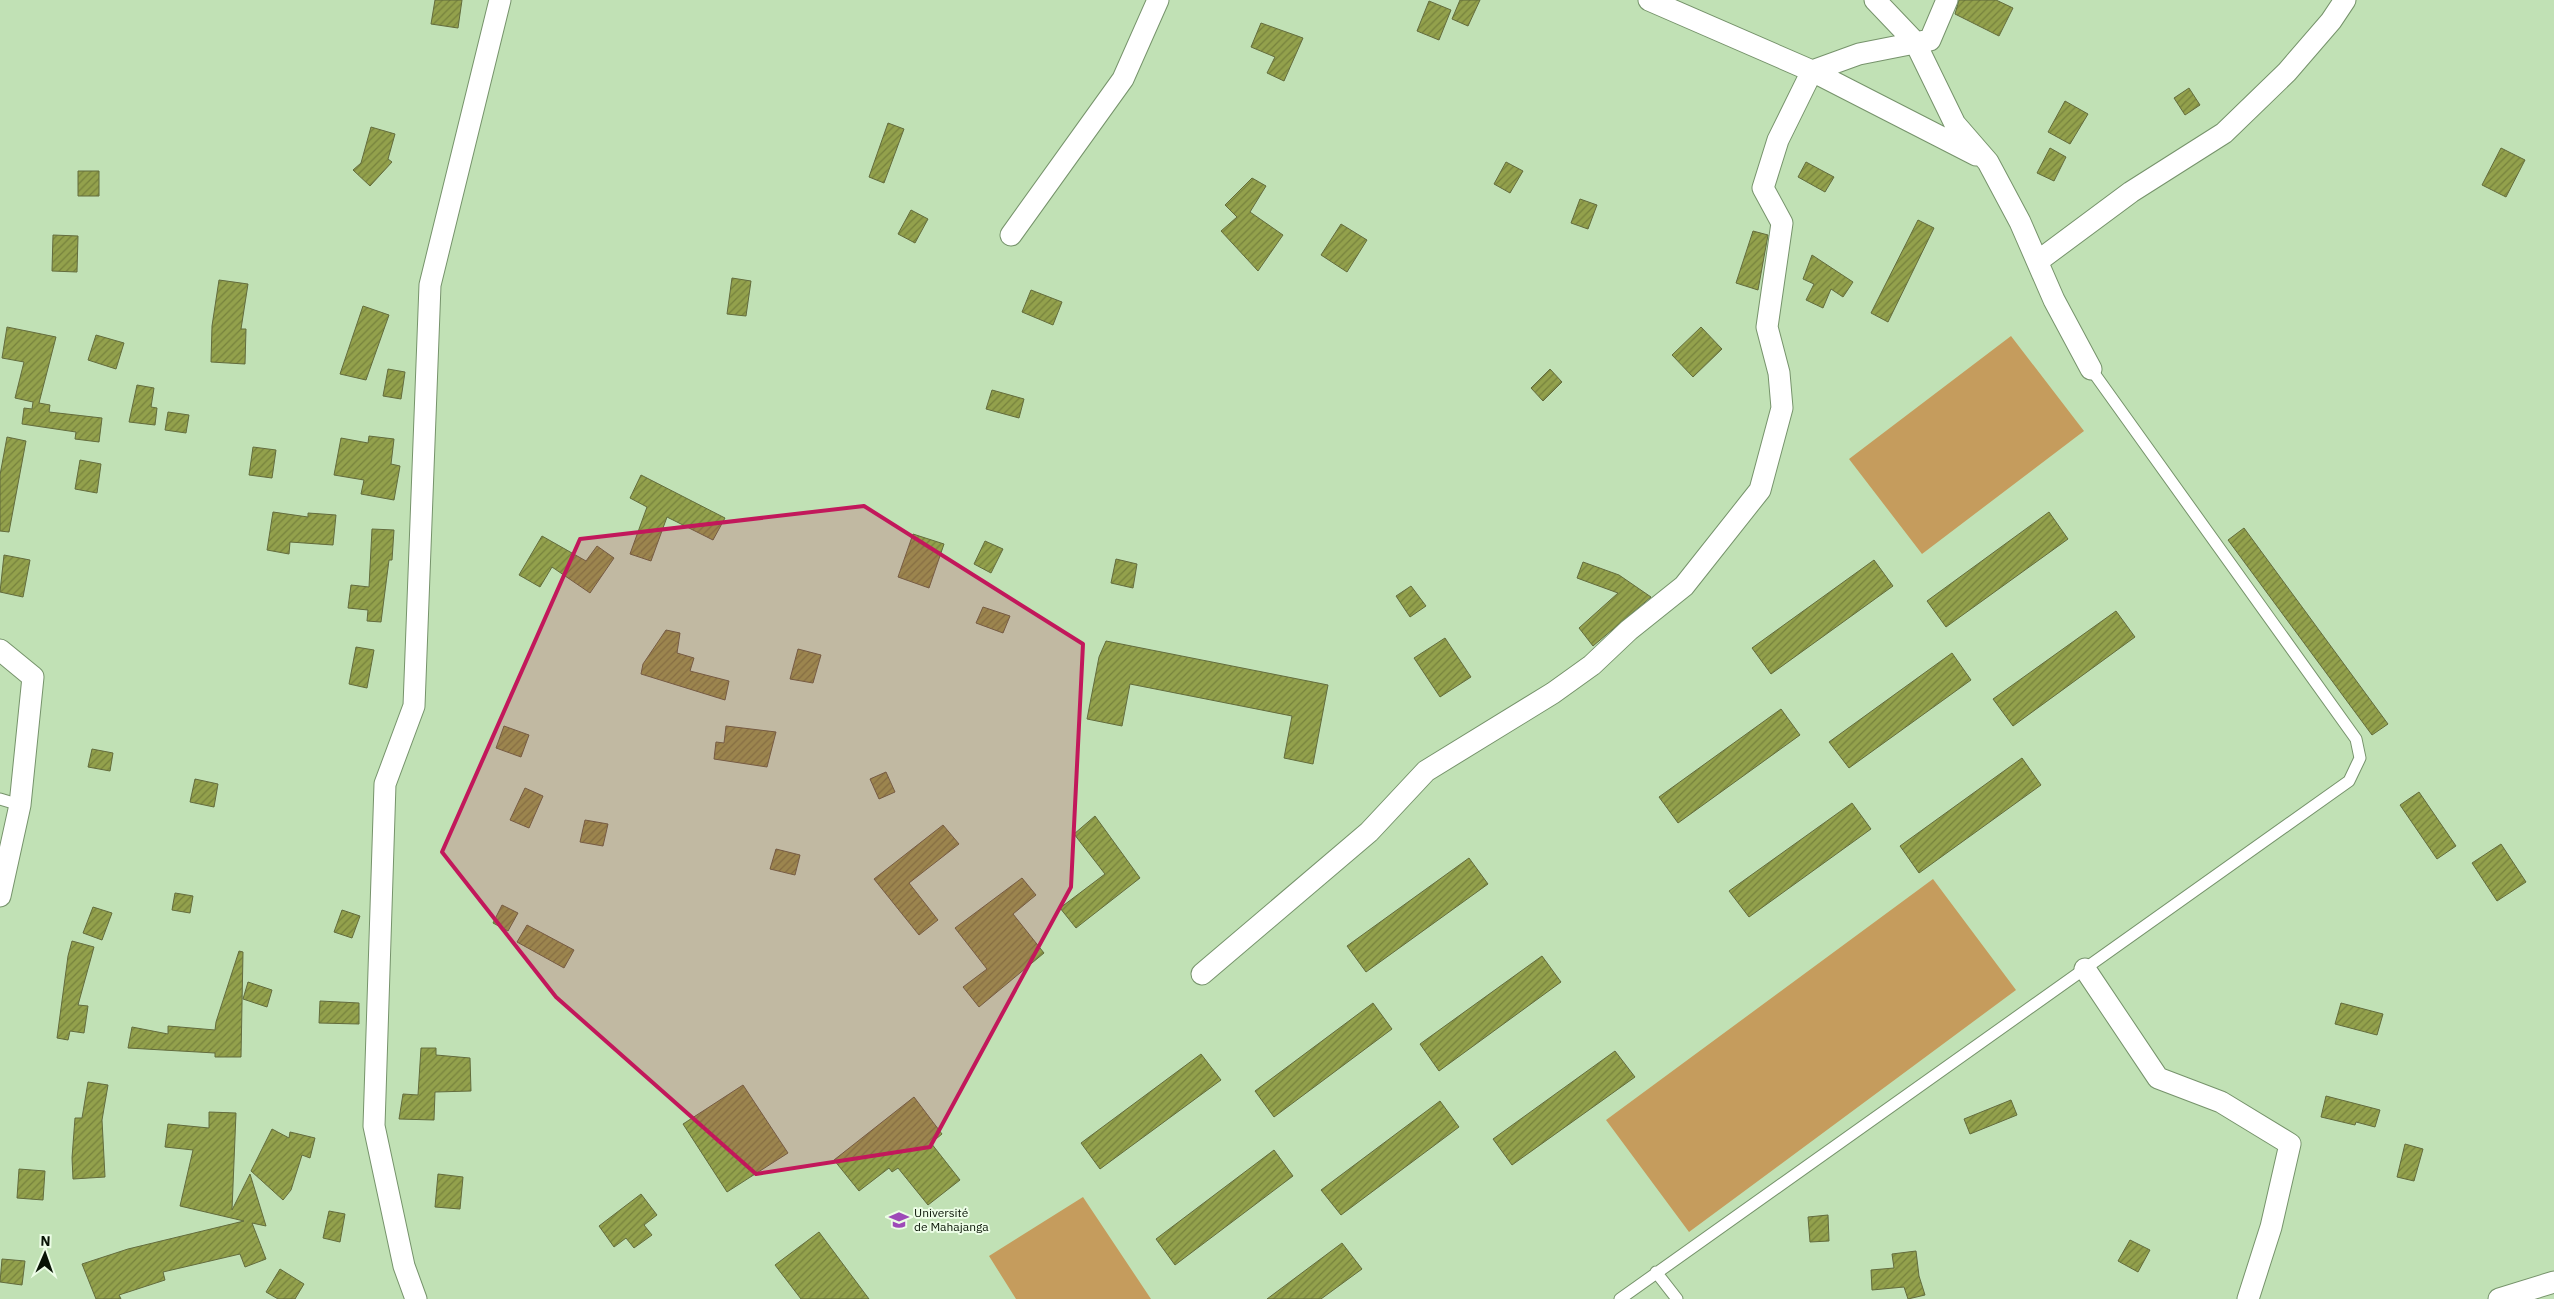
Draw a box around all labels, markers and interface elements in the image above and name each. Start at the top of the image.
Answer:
place label: Université de Mahajanga [914,1205,989,1234]
school or university icon: Université de Mahajanga [888,1209,910,1231]
north arrow [20,1229,70,1279]
text: N [40,1232,51,1250]

